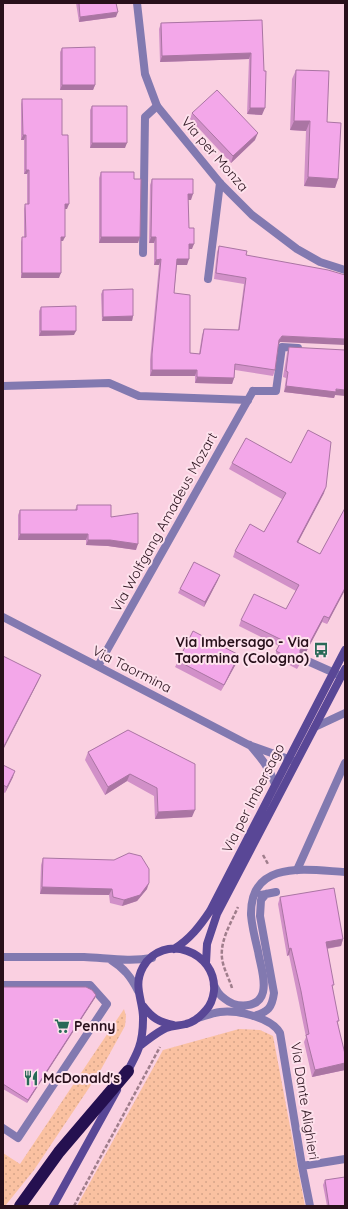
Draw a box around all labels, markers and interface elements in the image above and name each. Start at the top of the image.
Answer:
street label: Via per Monza [178,113,252,195]
street label: Via Wolfgang Amadeus Mozart [107,429,221,615]
place label: Via Imbersago - Via Taormina (Cologno) [175,633,309,667]
street label: Via Taormina [89,641,175,697]
bus stop icon: Via Imbersago - Via Taormina (Cologno) [312,641,330,659]
street label: Via per Imbersago [218,740,288,856]
supermarket icon: Penny [53,1017,71,1035]
place label: Penny [74,1017,115,1035]
street label: Via Dante Alighieri [287,1041,323,1161]
restaurant icon: McDonald's [22,1069,40,1087]
place label: McDonald's [43,1069,120,1087]

